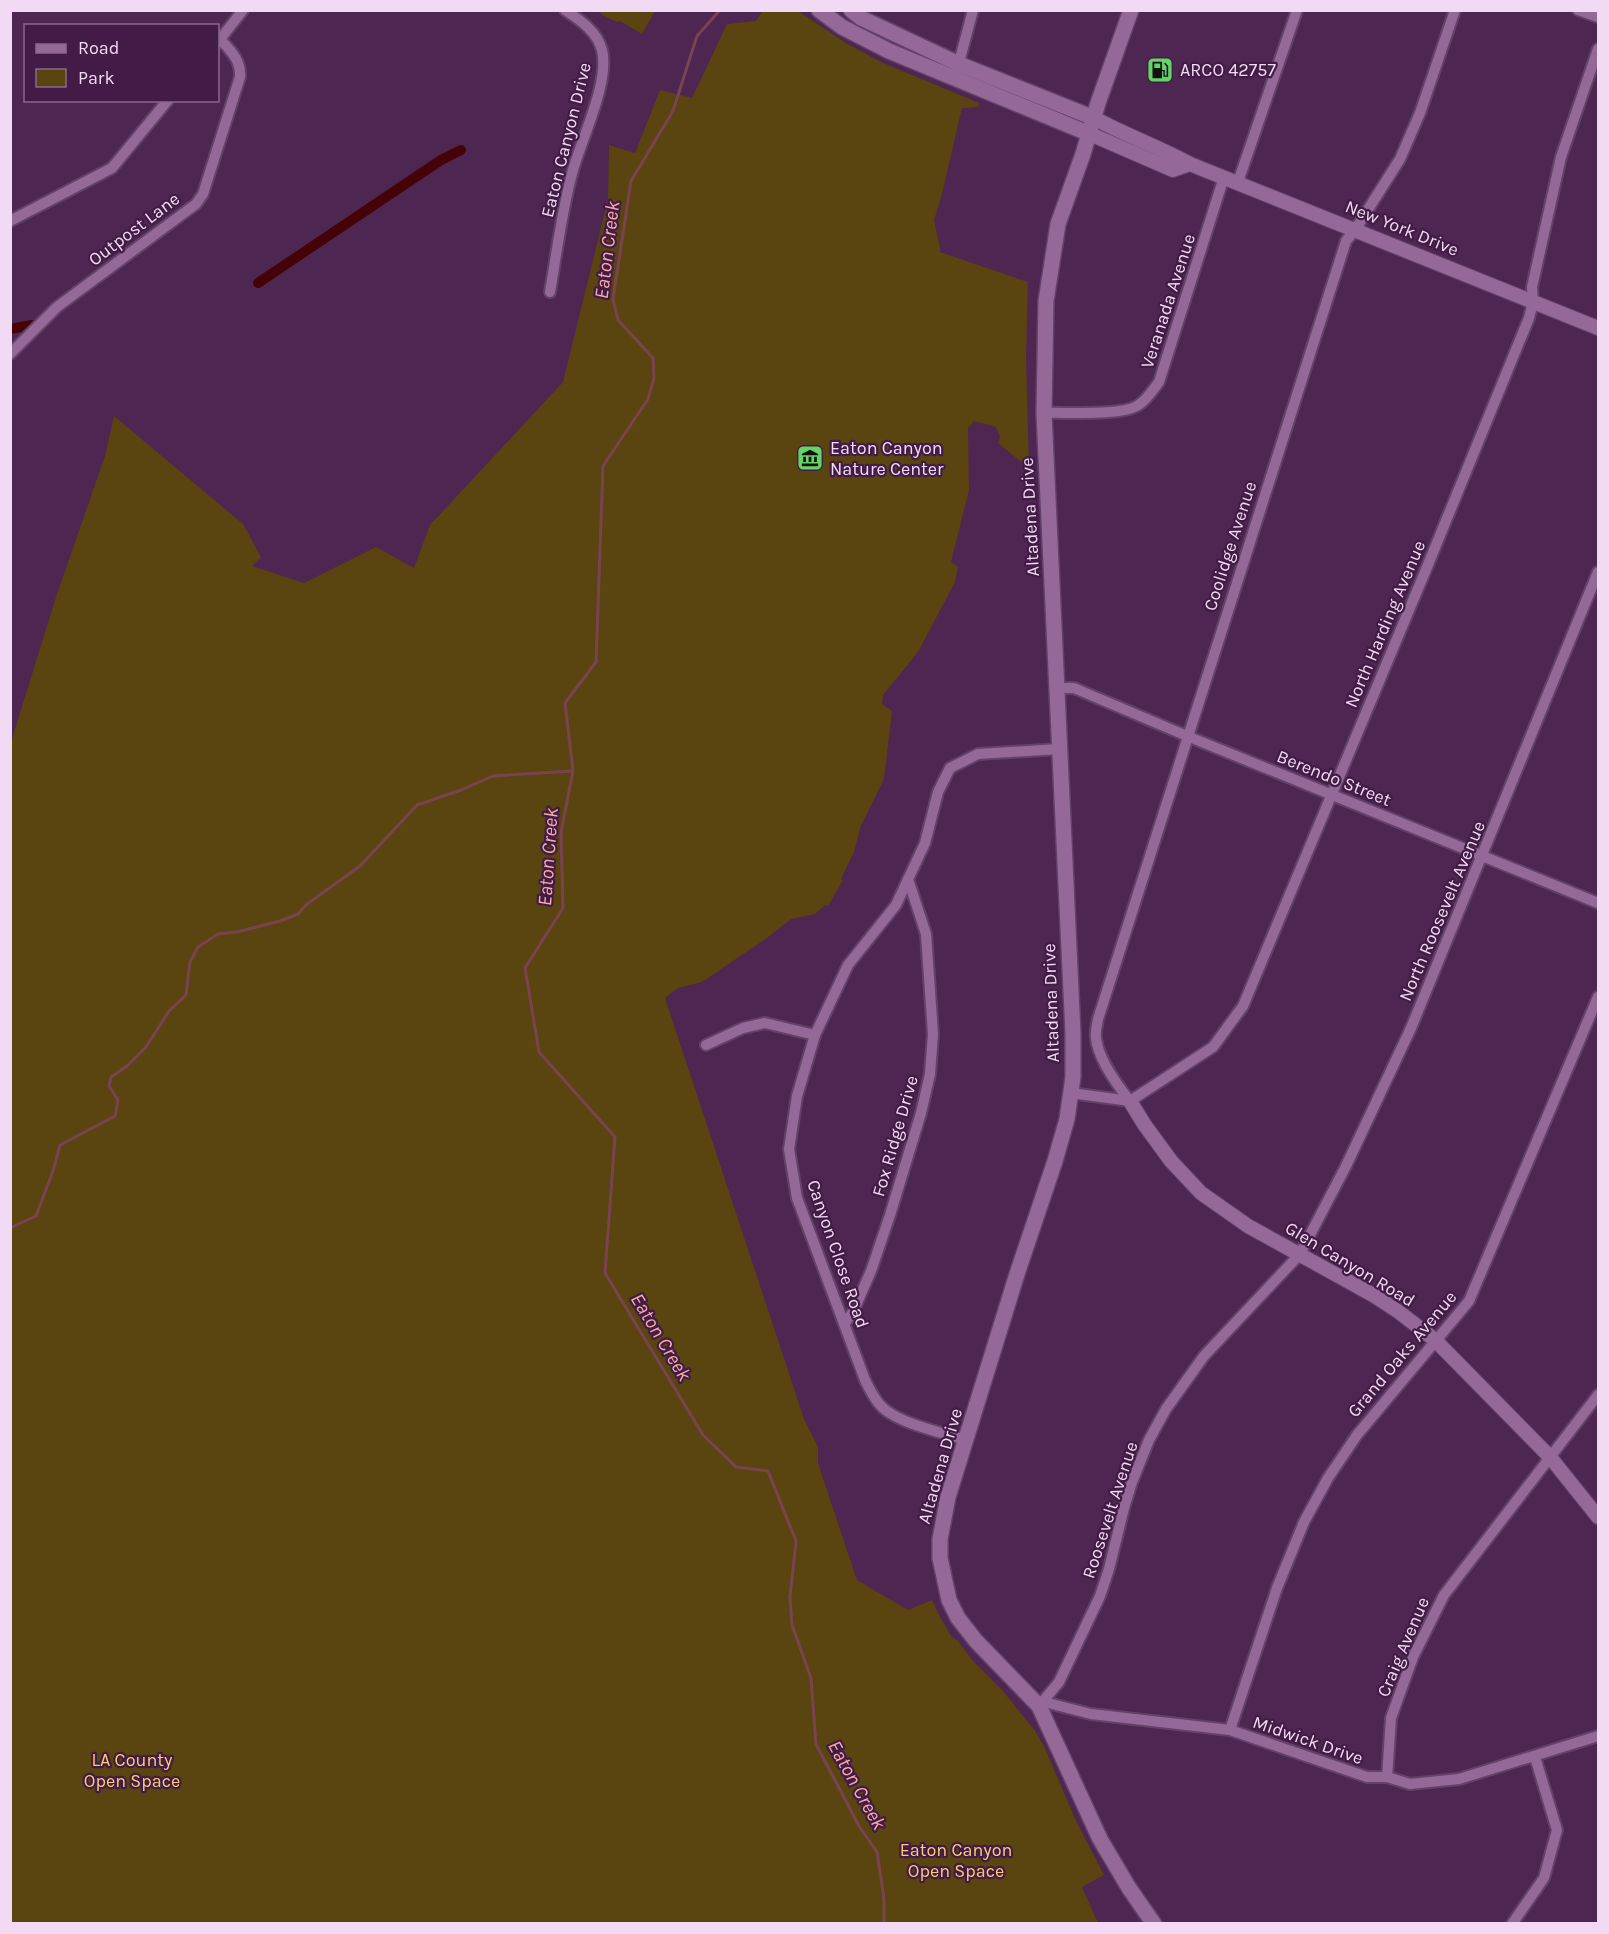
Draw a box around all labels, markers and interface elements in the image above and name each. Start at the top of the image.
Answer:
legend [24,24,219,102]
text: Road [78,37,119,59]
fuel station icon: ARCO 42757 [1145,55,1175,85]
place label: ARCO 42757 [1180,59,1276,81]
street label: Eaton Canyon Drive [536,60,596,220]
text: Park [78,67,115,89]
street label: Outpost Lane [84,188,184,270]
street label: New York Drive [1342,195,1462,261]
water label: Eaton Creek [590,199,625,300]
street label: Veranada Avenue [1136,231,1200,371]
place label: Eaton Canyon Nature Center [830,437,944,480]
museum icon: Eaton Canyon Nature Center [795,443,825,473]
street label: Altadena Drive [1016,457,1044,577]
street label: Coolidge Avenue [1199,479,1261,613]
street label: North Harding Avenue [1340,537,1430,711]
street label: Berendo Street [1274,745,1395,811]
water label: Eaton Creek [533,806,563,907]
street label: North Roosevelt Avenue [1394,818,1490,1004]
street label: Altadena Drive [1038,943,1064,1063]
street label: Fox Ridge Drive [867,1073,923,1199]
street label: Canyon Close Road [802,1177,874,1331]
street label: Glen Canyon Road [1281,1217,1419,1311]
street label: Grand Oaks Avenue [1343,1286,1461,1422]
water label: Eaton Creek [626,1289,697,1386]
street label: Altadena Drive [913,1406,967,1526]
street label: Roosevelt Avenue [1077,1439,1143,1581]
street label: Craig Avenue [1372,1594,1434,1700]
street label: Midwick Drive [1250,1711,1366,1769]
water label: Eaton Creek [823,1736,891,1834]
park label: LA County Open Space [84,1749,180,1792]
park label: Eaton Canyon Open Space [900,1839,1012,1882]

